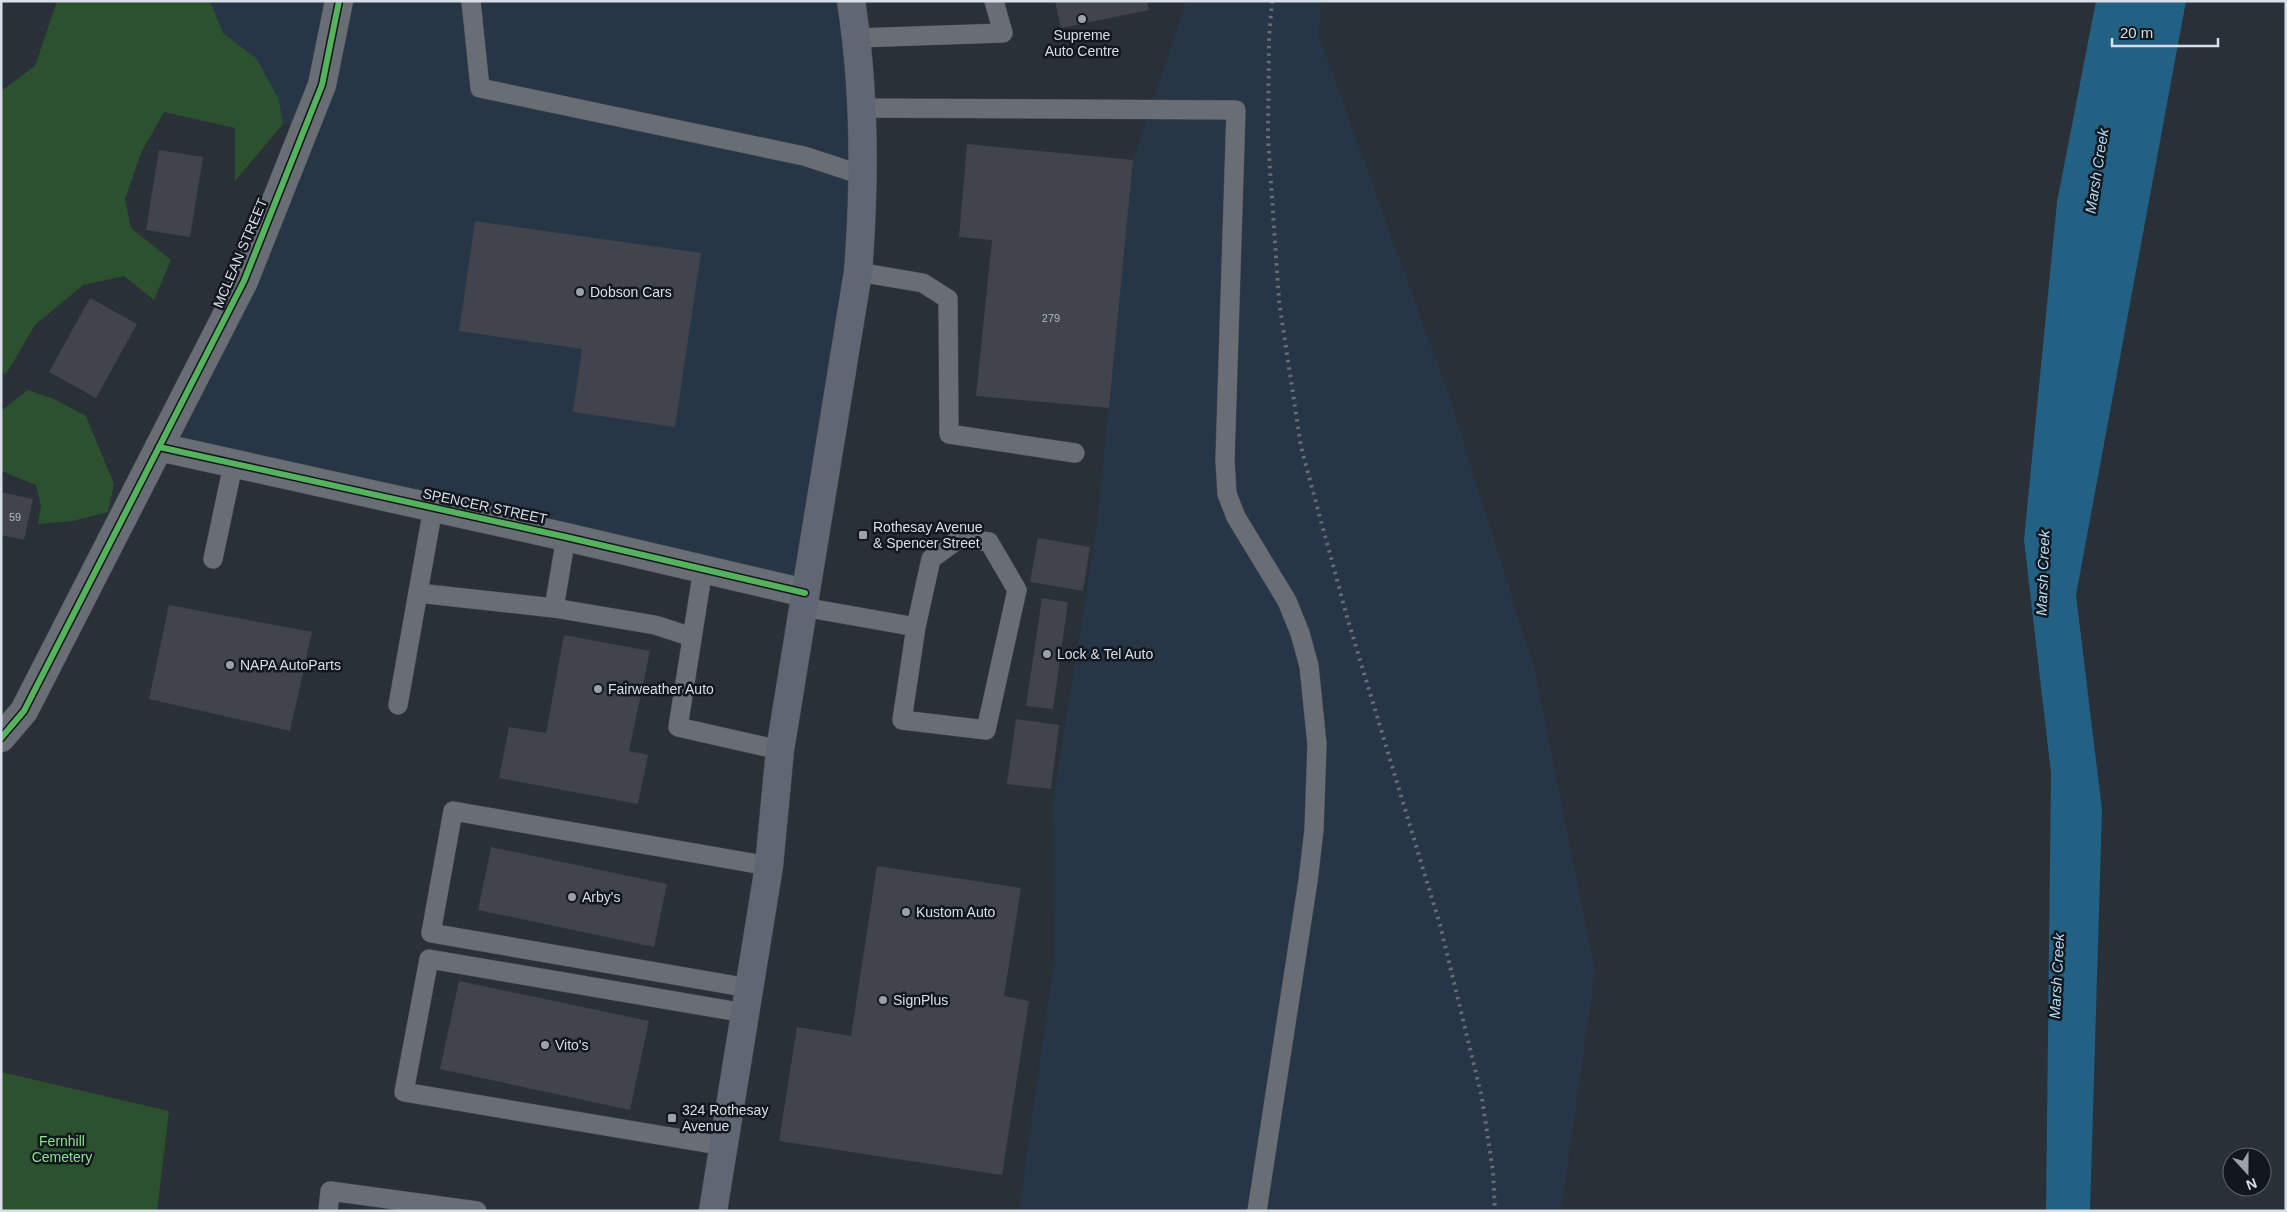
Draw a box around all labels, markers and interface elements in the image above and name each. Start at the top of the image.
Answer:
marker: Supreme Auto Centre [1076,13,1088,25]
scale bar [2112,15,2218,47]
text: 20 m [2120,24,2153,41]
place label: Supreme Auto Centre [1045,27,1120,59]
water label: Marsh Creek [2081,126,2112,215]
street label: MCLEAN STREET [210,195,270,310]
place label: Dobson Cars [590,284,672,300]
marker: Dobson Cars [574,286,586,298]
house number: 279 [1042,312,1060,324]
street label: SPENCER STREET [421,485,549,527]
house number: 59 [9,511,21,523]
place label: Rothesay Avenue & Spencer Street [873,519,983,551]
water label: Marsh Creek [2033,528,2053,616]
marker: Rothesay Avenue & Spencer Street [857,529,869,541]
place label: Lock & Tel Auto [1057,646,1153,662]
marker: Lock & Tel Auto [1041,648,1053,660]
place label: NAPA AutoParts [240,657,341,673]
marker: NAPA AutoParts [224,659,236,671]
place label: Fairweather Auto [608,681,714,697]
marker: Fairweather Auto [592,683,604,695]
place label: Arby's [582,889,620,905]
marker: Arby's [566,891,578,903]
place label: Kustom Auto [916,904,996,920]
marker: Kustom Auto [900,906,912,918]
water label: Marsh Creek [2046,931,2067,1019]
place label: SignPlus [893,992,948,1008]
marker: SignPlus [877,994,889,1006]
place label: Vito's [555,1037,589,1053]
marker: Vito's [539,1039,551,1051]
place label: 324 Rothesay Avenue [682,1102,768,1134]
marker: 324 Rothesay Avenue [666,1112,678,1124]
park label: Fernhill Cemetery [32,1133,92,1165]
north arrow [2222,1147,2272,1197]
text: N [2244,1175,2259,1193]

